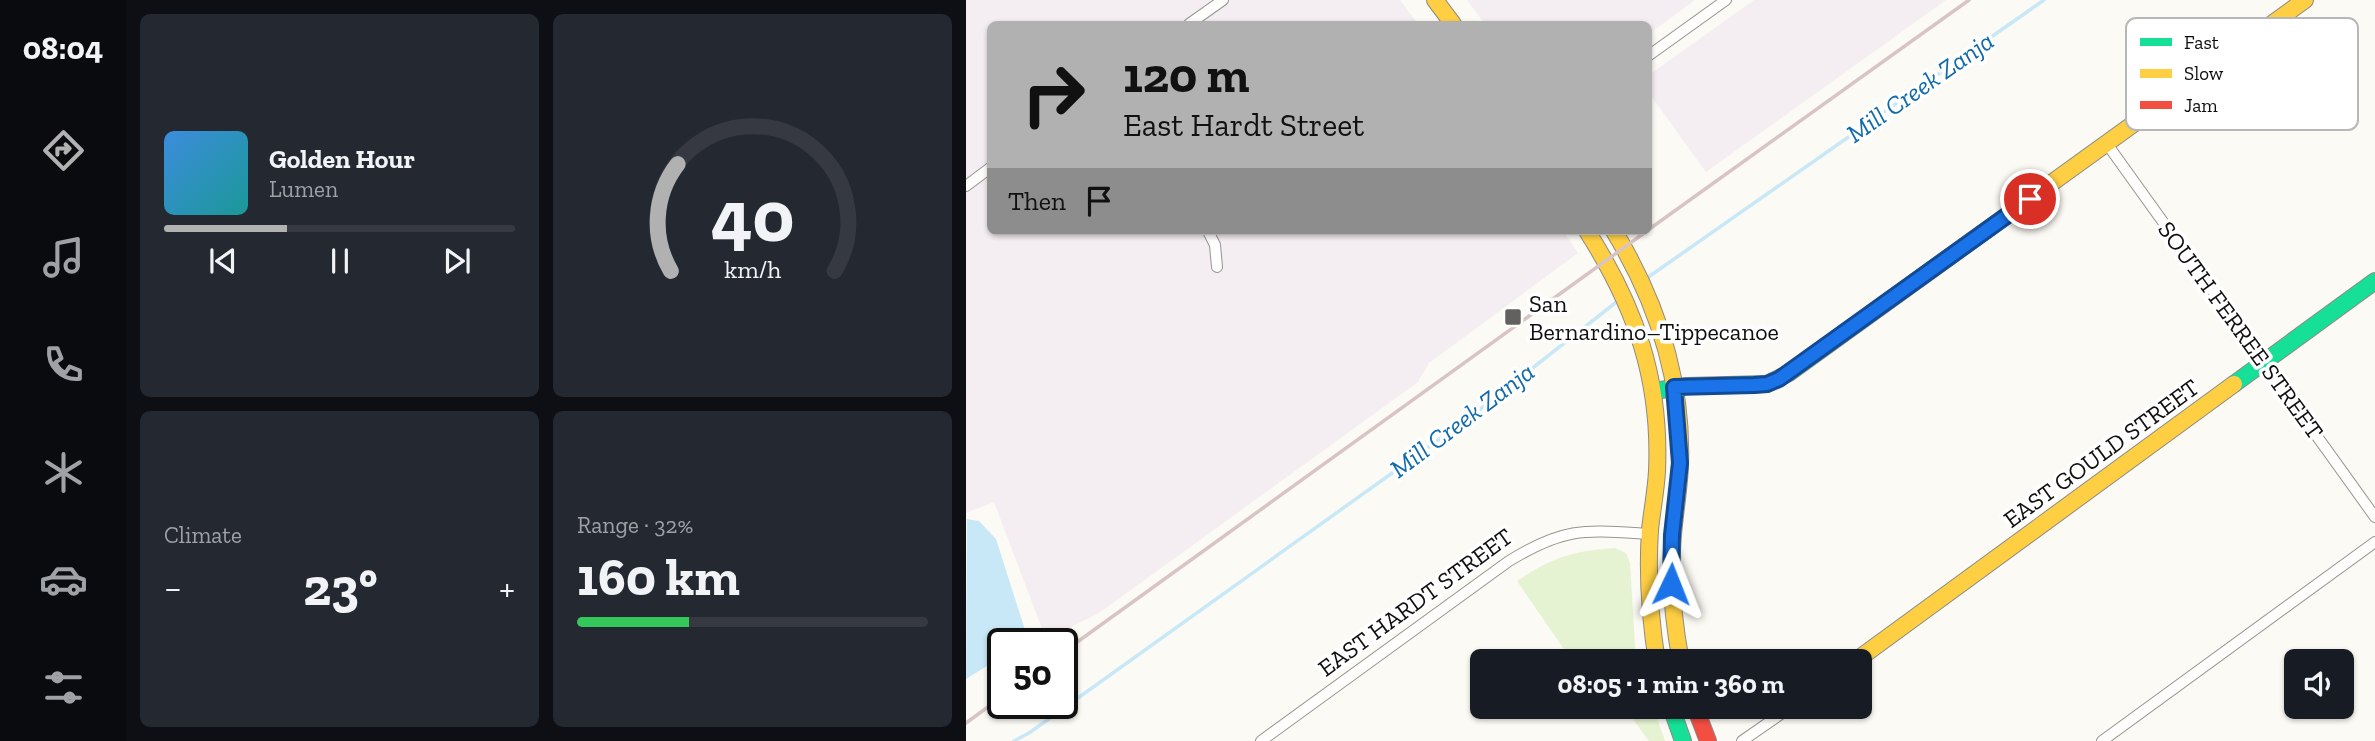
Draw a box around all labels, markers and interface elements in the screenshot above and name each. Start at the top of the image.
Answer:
legend [2126,18,2358,130]
water label: Mill Creek Zanja [1840,24,2000,150]
text: 08:04 [23,29,103,67]
text: Fast [2184,31,2219,54]
text: 120 m [1123,46,1249,105]
icon: right [1008,49,1099,140]
text: Slow [2184,62,2224,85]
text: Jam [2184,94,2218,117]
text: East Hardt Street [1123,106,1364,144]
icon: directions [39,126,88,175]
text: Golden Hour [269,143,415,175]
pin [2000,169,2060,229]
text: 40 [711,173,794,261]
text: Lumen [269,175,338,203]
icon: arrive [2011,180,2049,218]
icon: arrive [1080,182,1118,220]
text: Then [1008,185,1066,217]
street label: SOUTH FERREE STREET [2152,215,2330,445]
icon: music [39,233,88,282]
icon: previous [204,242,242,280]
icon: pause [321,242,359,280]
icon: next [438,242,476,280]
text: km/h [724,254,781,284]
place label: San Bernardino–Tippecanoe [1529,289,1779,346]
marker: San Bernardino–Tippecanoe [1503,307,1523,327]
icon: phone [39,340,88,389]
water label: Mill Creek Zanja [1384,355,1540,485]
street label: EAST GOULD STREET [1998,372,2204,534]
icon: climate [39,448,88,497]
text: Range · 32% [577,511,693,539]
text: Climate [164,521,242,549]
street label: EAST HARDT STREET [1312,522,1518,682]
text: 160 km [577,546,740,608]
position arrow [1634,547,1708,621]
icon: car [39,555,88,604]
text: 23° [303,556,378,618]
text: − [164,565,182,611]
text: + [499,565,515,611]
speed limit sign: 50 [987,628,1078,719]
map controls [2284,649,2354,719]
button: sound [2284,649,2354,719]
icon: filters [39,663,88,712]
text: 08:05 · 1 min · 360 m [1557,668,1785,700]

